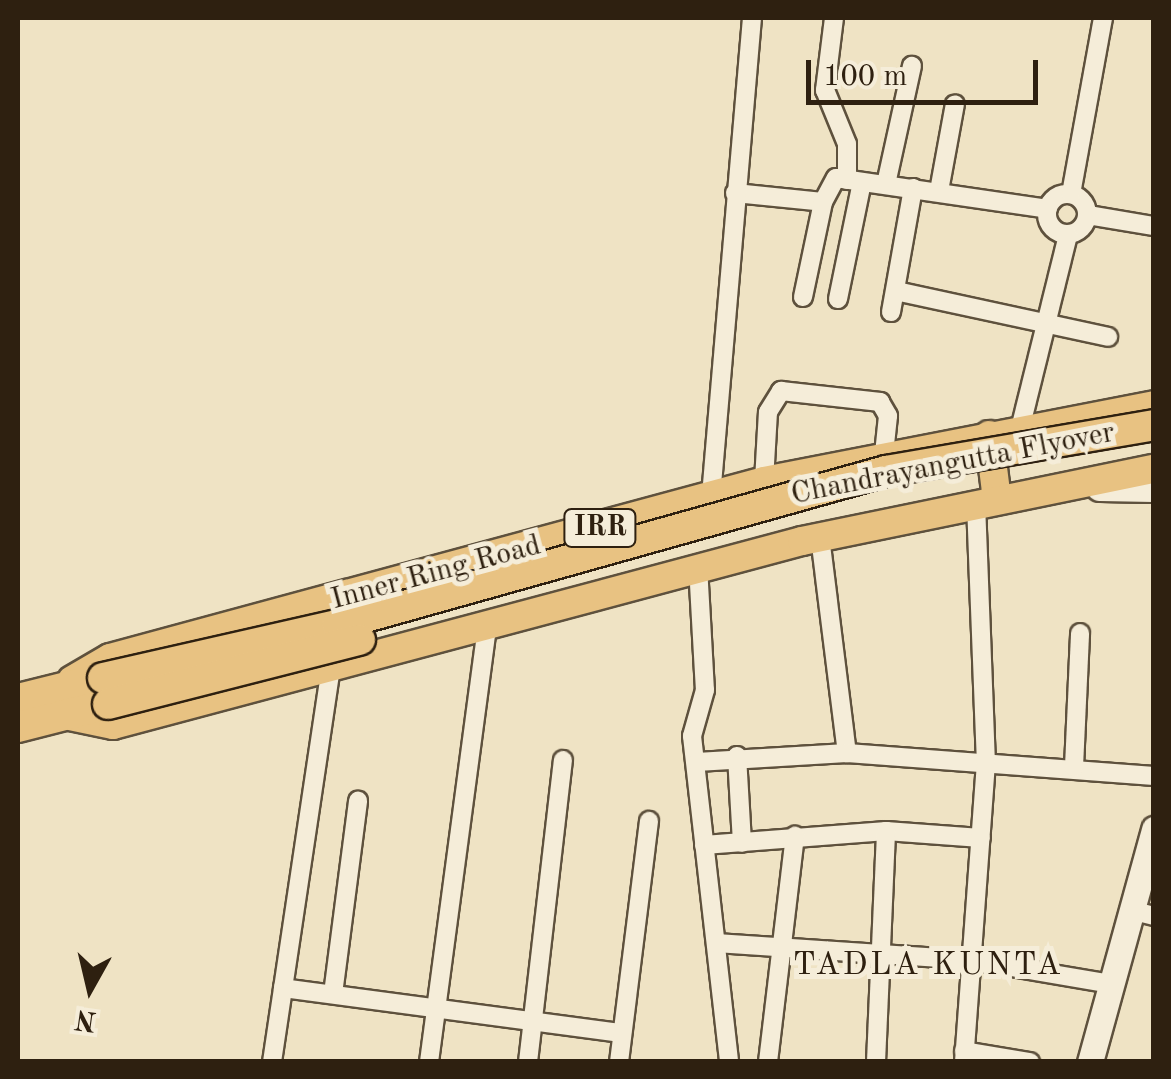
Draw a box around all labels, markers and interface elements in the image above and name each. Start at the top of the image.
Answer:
scale bar [811,40,1044,102]
text: 100 m [823,62,907,92]
street label: Chandrayangutta Flyover [788,415,1118,513]
road number: IRR [562,505,638,551]
street label: Inner Ring Road [327,528,545,618]
north arrow [40,939,140,1039]
district label: TADLA KUNTA [793,947,1063,985]
text: N [73,1003,98,1034]

